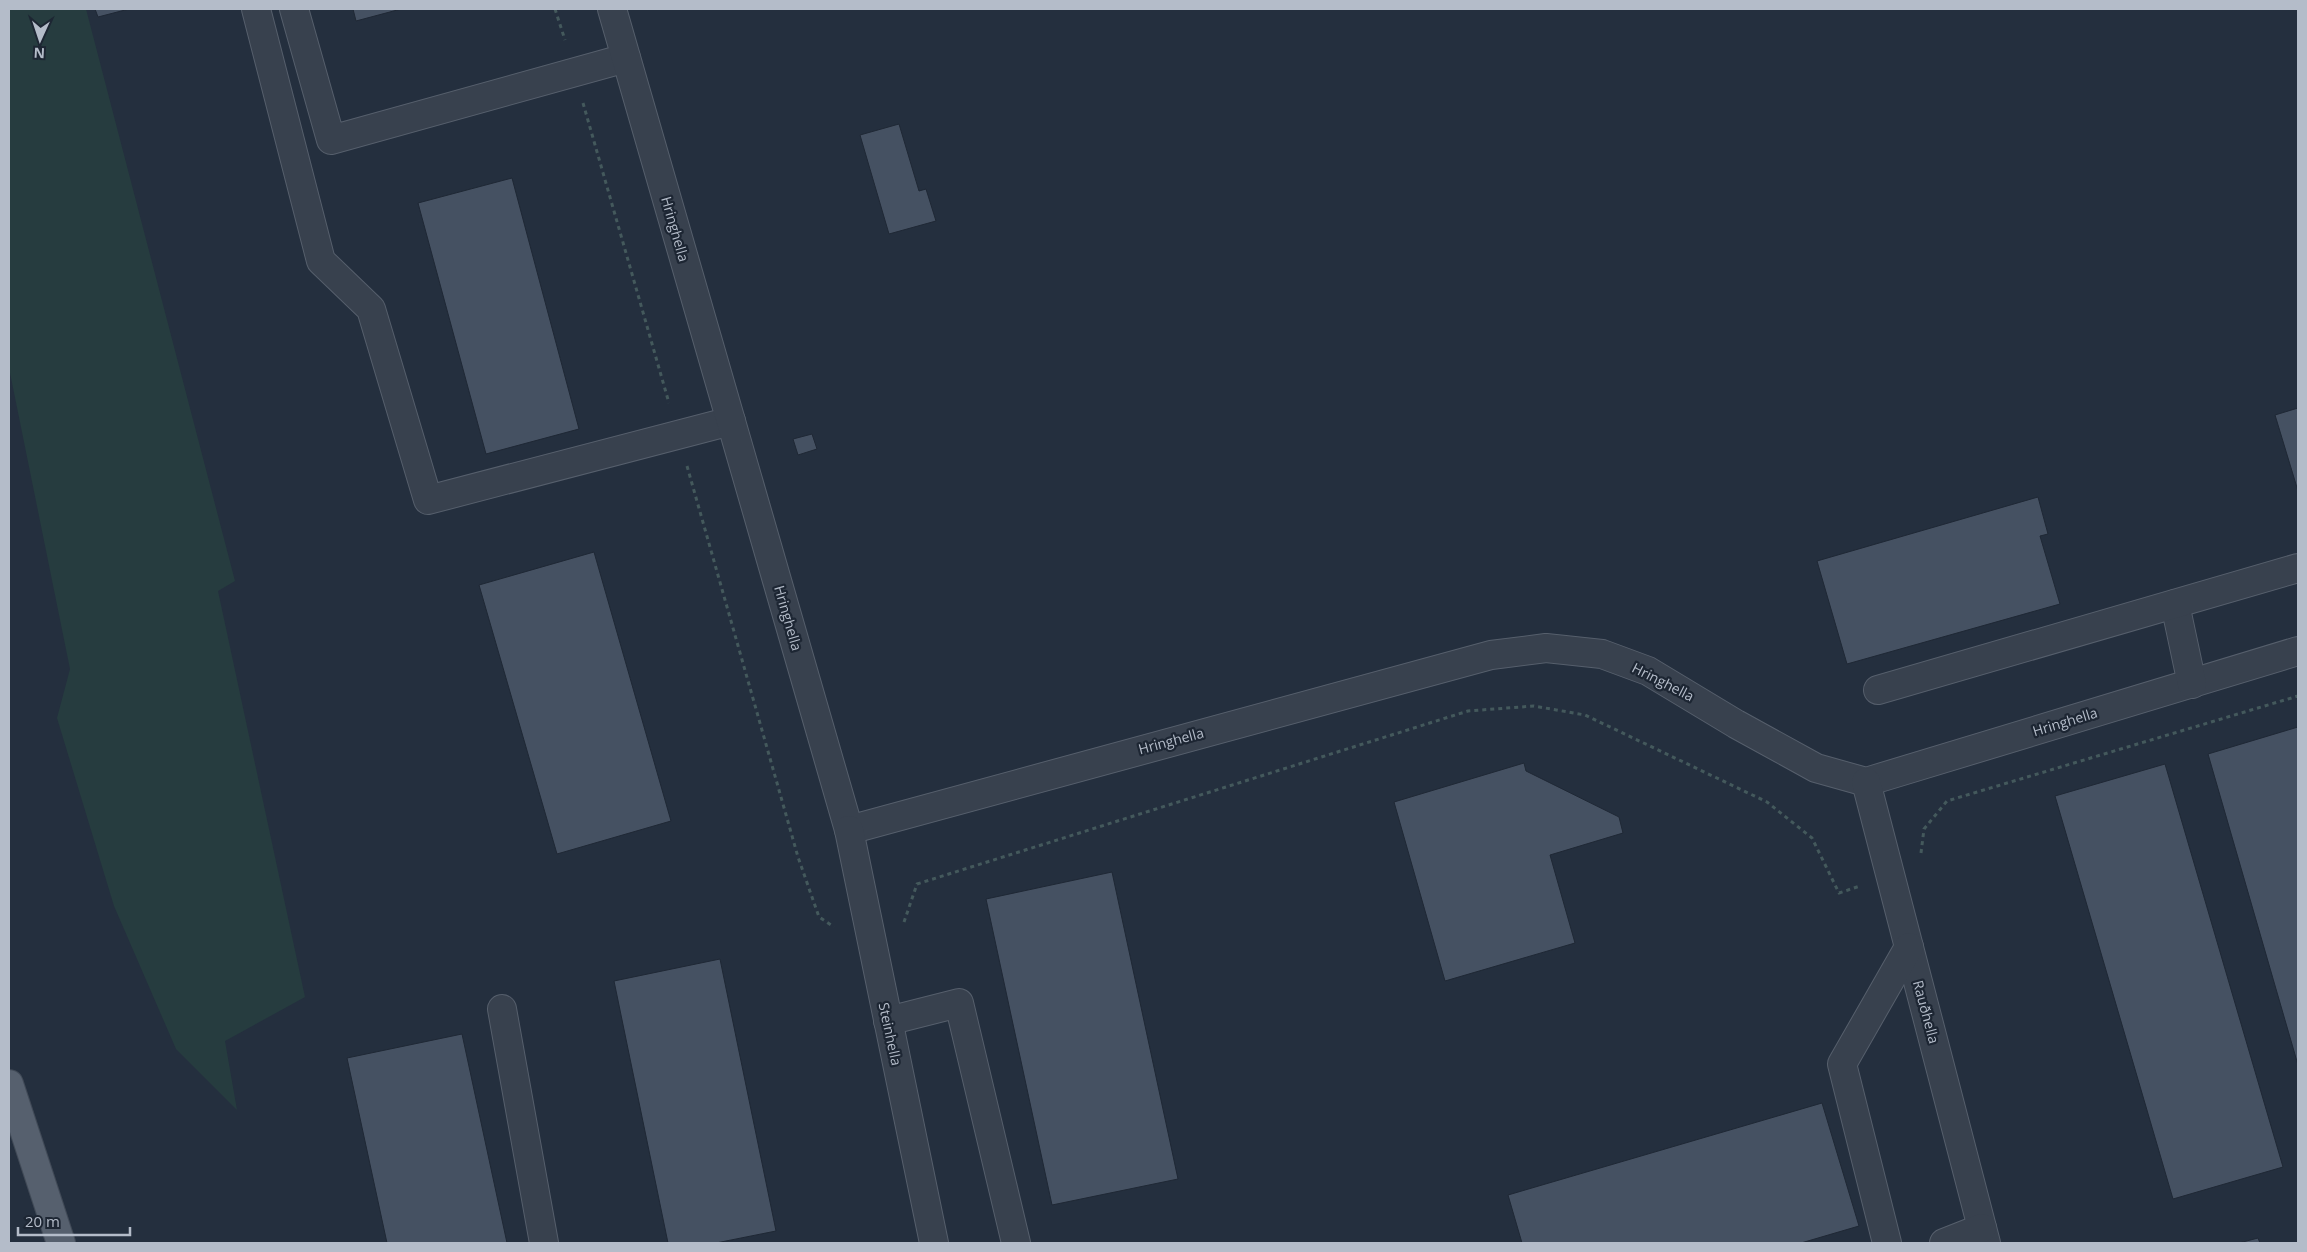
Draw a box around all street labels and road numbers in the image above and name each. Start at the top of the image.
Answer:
street label: Hringhella [657,194,694,264]
street label: Hringhella [770,583,807,653]
street label: Hringhella [1629,658,1697,705]
street label: Hringhella [2030,703,2100,740]
street label: Hringhella [1136,723,1206,758]
street label: Rauðhella [1909,978,1944,1046]
street label: Steinhella [875,1001,906,1067]

